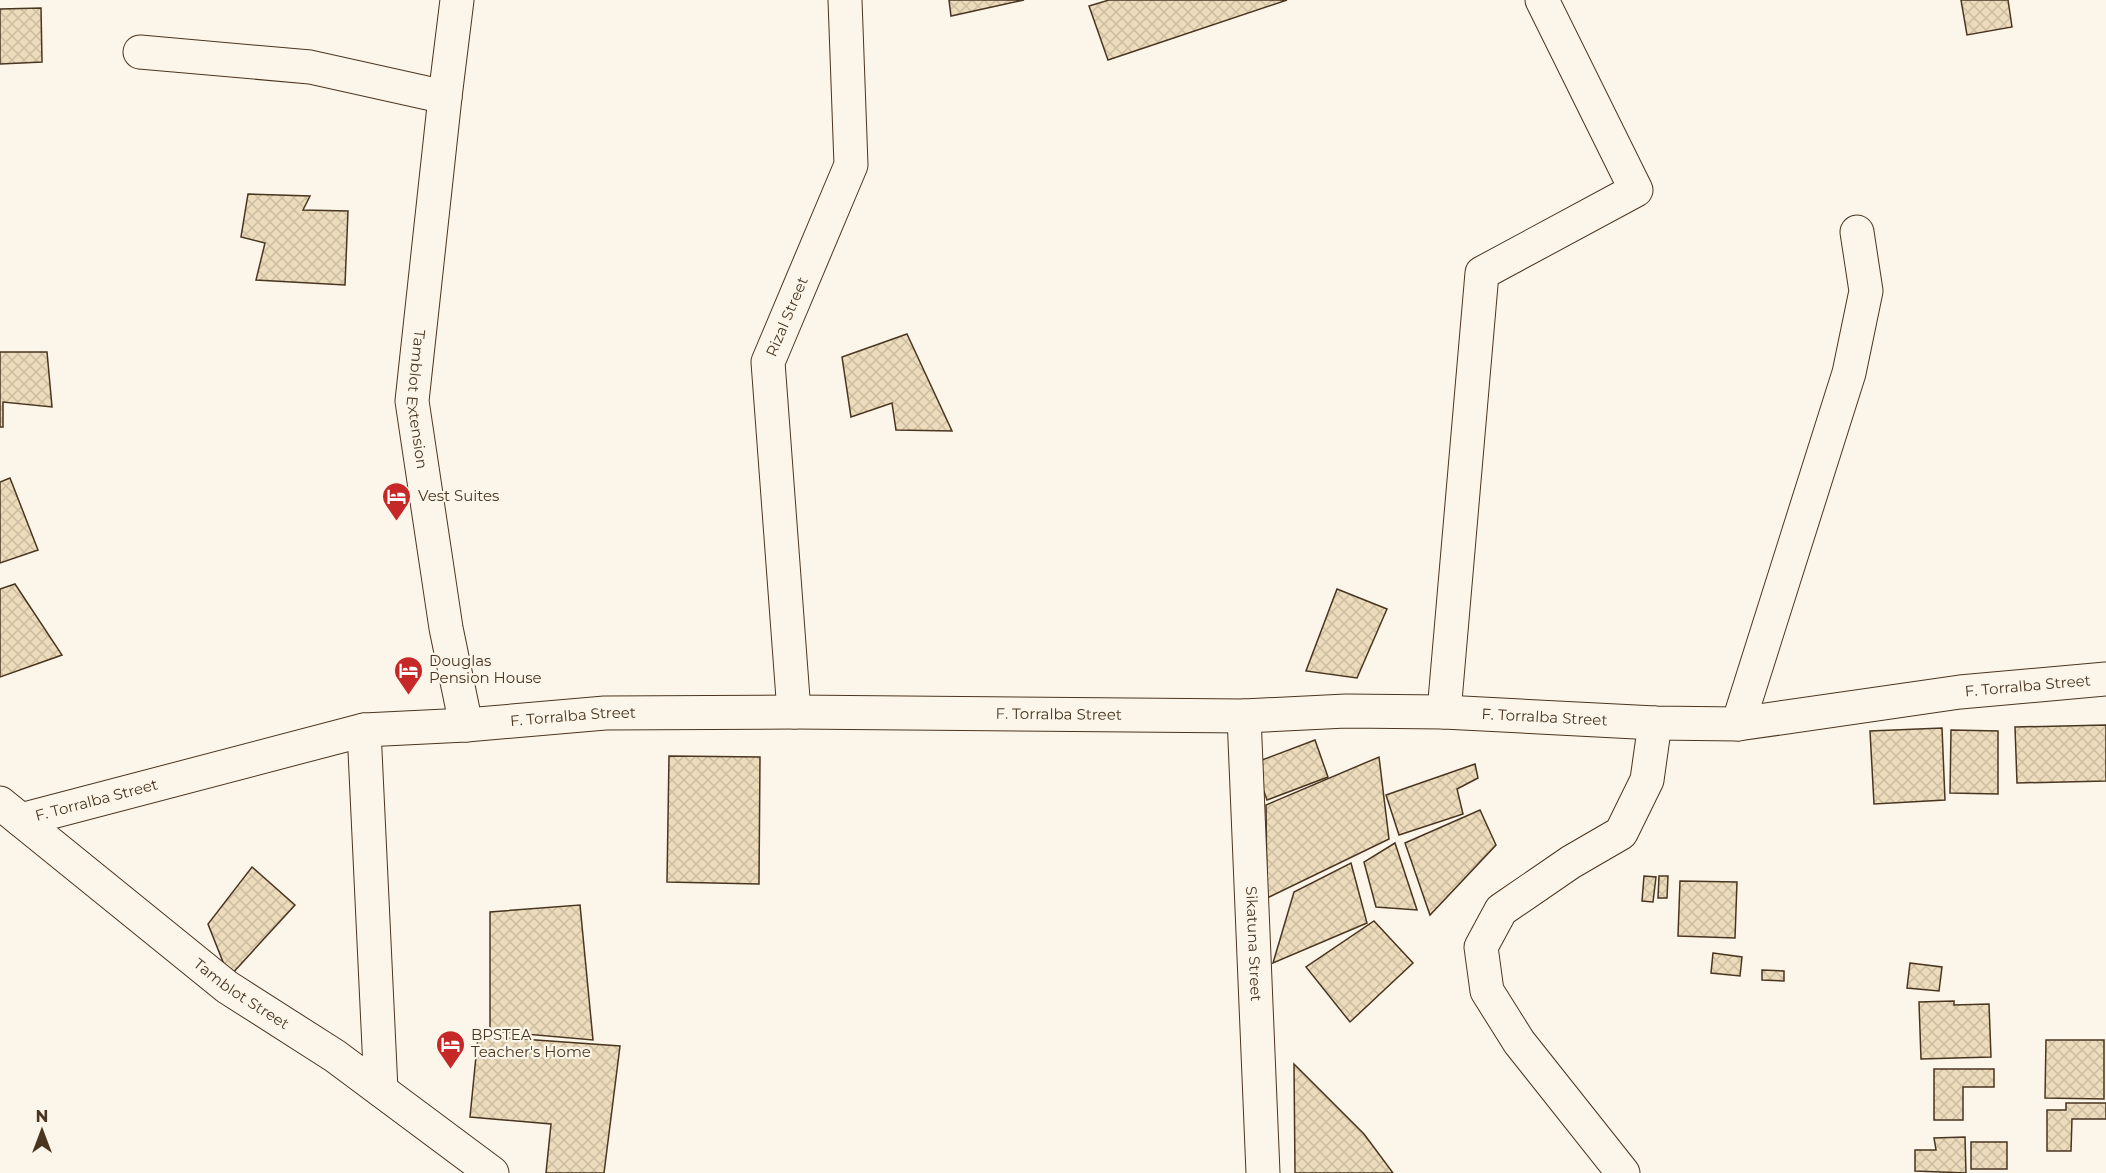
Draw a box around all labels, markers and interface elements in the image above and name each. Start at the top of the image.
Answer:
street label: Rizal Street [761,274,812,359]
street label: Tamblot Extension [403,329,432,470]
hotel icon: Vest Suites [381,480,413,522]
place label: Vest Suites [418,486,499,505]
place label: Douglas Pension House [429,651,542,687]
hotel icon: Douglas Pension House [392,654,424,696]
street label: F. Torralba Street [1964,670,2091,701]
street label: F. Torralba Street [509,703,636,730]
street label: F. Torralba Street [996,704,1122,724]
street label: F. Torralba Street [1481,704,1608,730]
street label: F. Torralba Street [33,775,160,825]
street label: Sikatuna Street [1242,886,1266,1002]
street label: Tamblot Street [190,954,293,1033]
place label: BPSTEA Teacher's Home [471,1025,591,1061]
hotel icon: BPSTEA Teacher's Home [434,1028,466,1070]
north arrow [12,1101,72,1161]
text: N [36,1107,48,1126]

